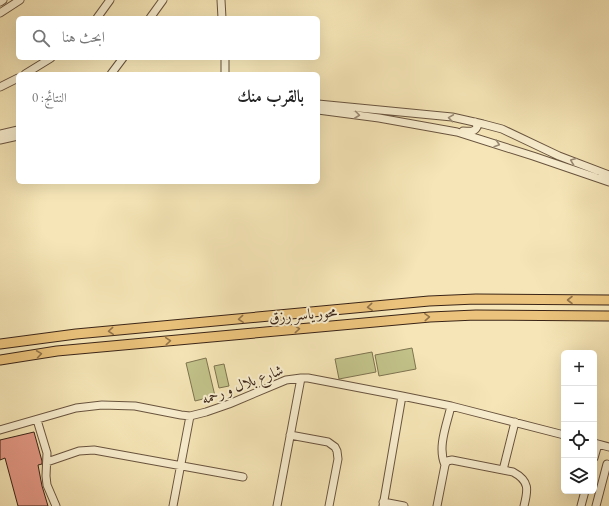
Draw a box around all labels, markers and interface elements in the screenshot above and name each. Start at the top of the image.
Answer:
search box [16,16,320,60]
icon: search [30,27,52,49]
text: ابحث هنا [62,27,105,46]
text: بالقرب منك [237,85,304,107]
text: النتائج: 0 [32,89,67,106]
one-way arrow [354,110,360,119]
one-way arrow [448,114,454,123]
one-way arrow [494,139,501,148]
one-way arrow [569,158,576,166]
one-way arrow [567,296,573,304]
street label: محور ياسر رزق [268,302,338,327]
one-way arrow [367,302,373,311]
one-way arrow [424,313,430,322]
one-way arrow [238,314,244,323]
one-way arrow [294,324,300,333]
one-way arrow [108,326,114,335]
one-way arrow [165,336,171,345]
one-way arrow [35,350,42,359]
map controls [561,350,597,494]
button: + [561,350,597,386]
street label: شارع بلال و رحمه [198,360,287,412]
button: − [561,386,597,422]
button: locate [561,422,597,458]
button: layers [561,458,597,494]

